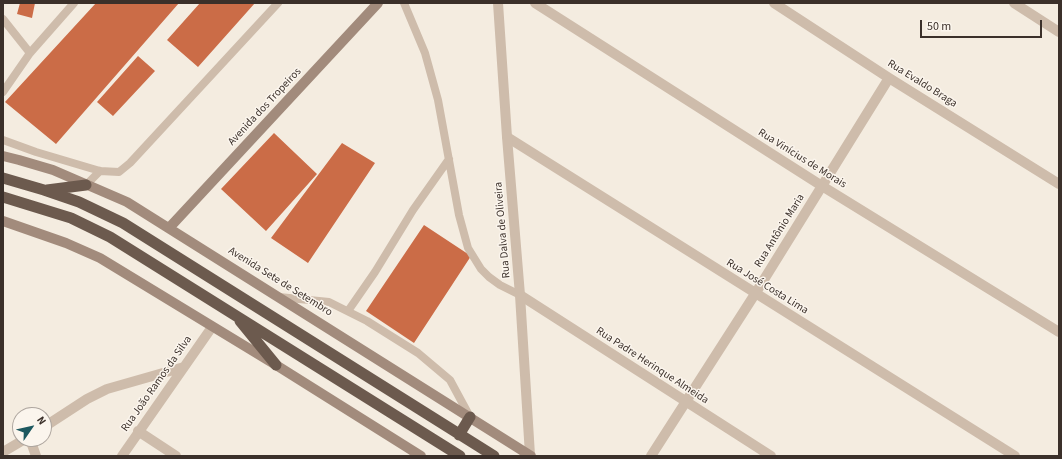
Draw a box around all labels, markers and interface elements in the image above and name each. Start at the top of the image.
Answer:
scale bar [922,12,1044,38]
text: 50 m [927,18,951,35]
street label: Rua Evaldo Braga [885,57,959,111]
street label: Avenida dos Tropeiros [226,65,304,149]
street label: Rua Vinícius de Morais [755,126,849,192]
street label: Rua Dalva de Oliveira [492,181,514,279]
street label: Rua Antônio Maria [752,192,808,270]
street label: Avenida Sete de Setembro [225,245,335,319]
street label: Rua José Costa Lima [724,256,810,318]
street label: Rua Padre Herinque Almeida [593,325,711,407]
street label: Rua João Ramos da Silva [119,333,195,435]
north arrow [12,407,52,447]
text: N [33,413,50,428]

